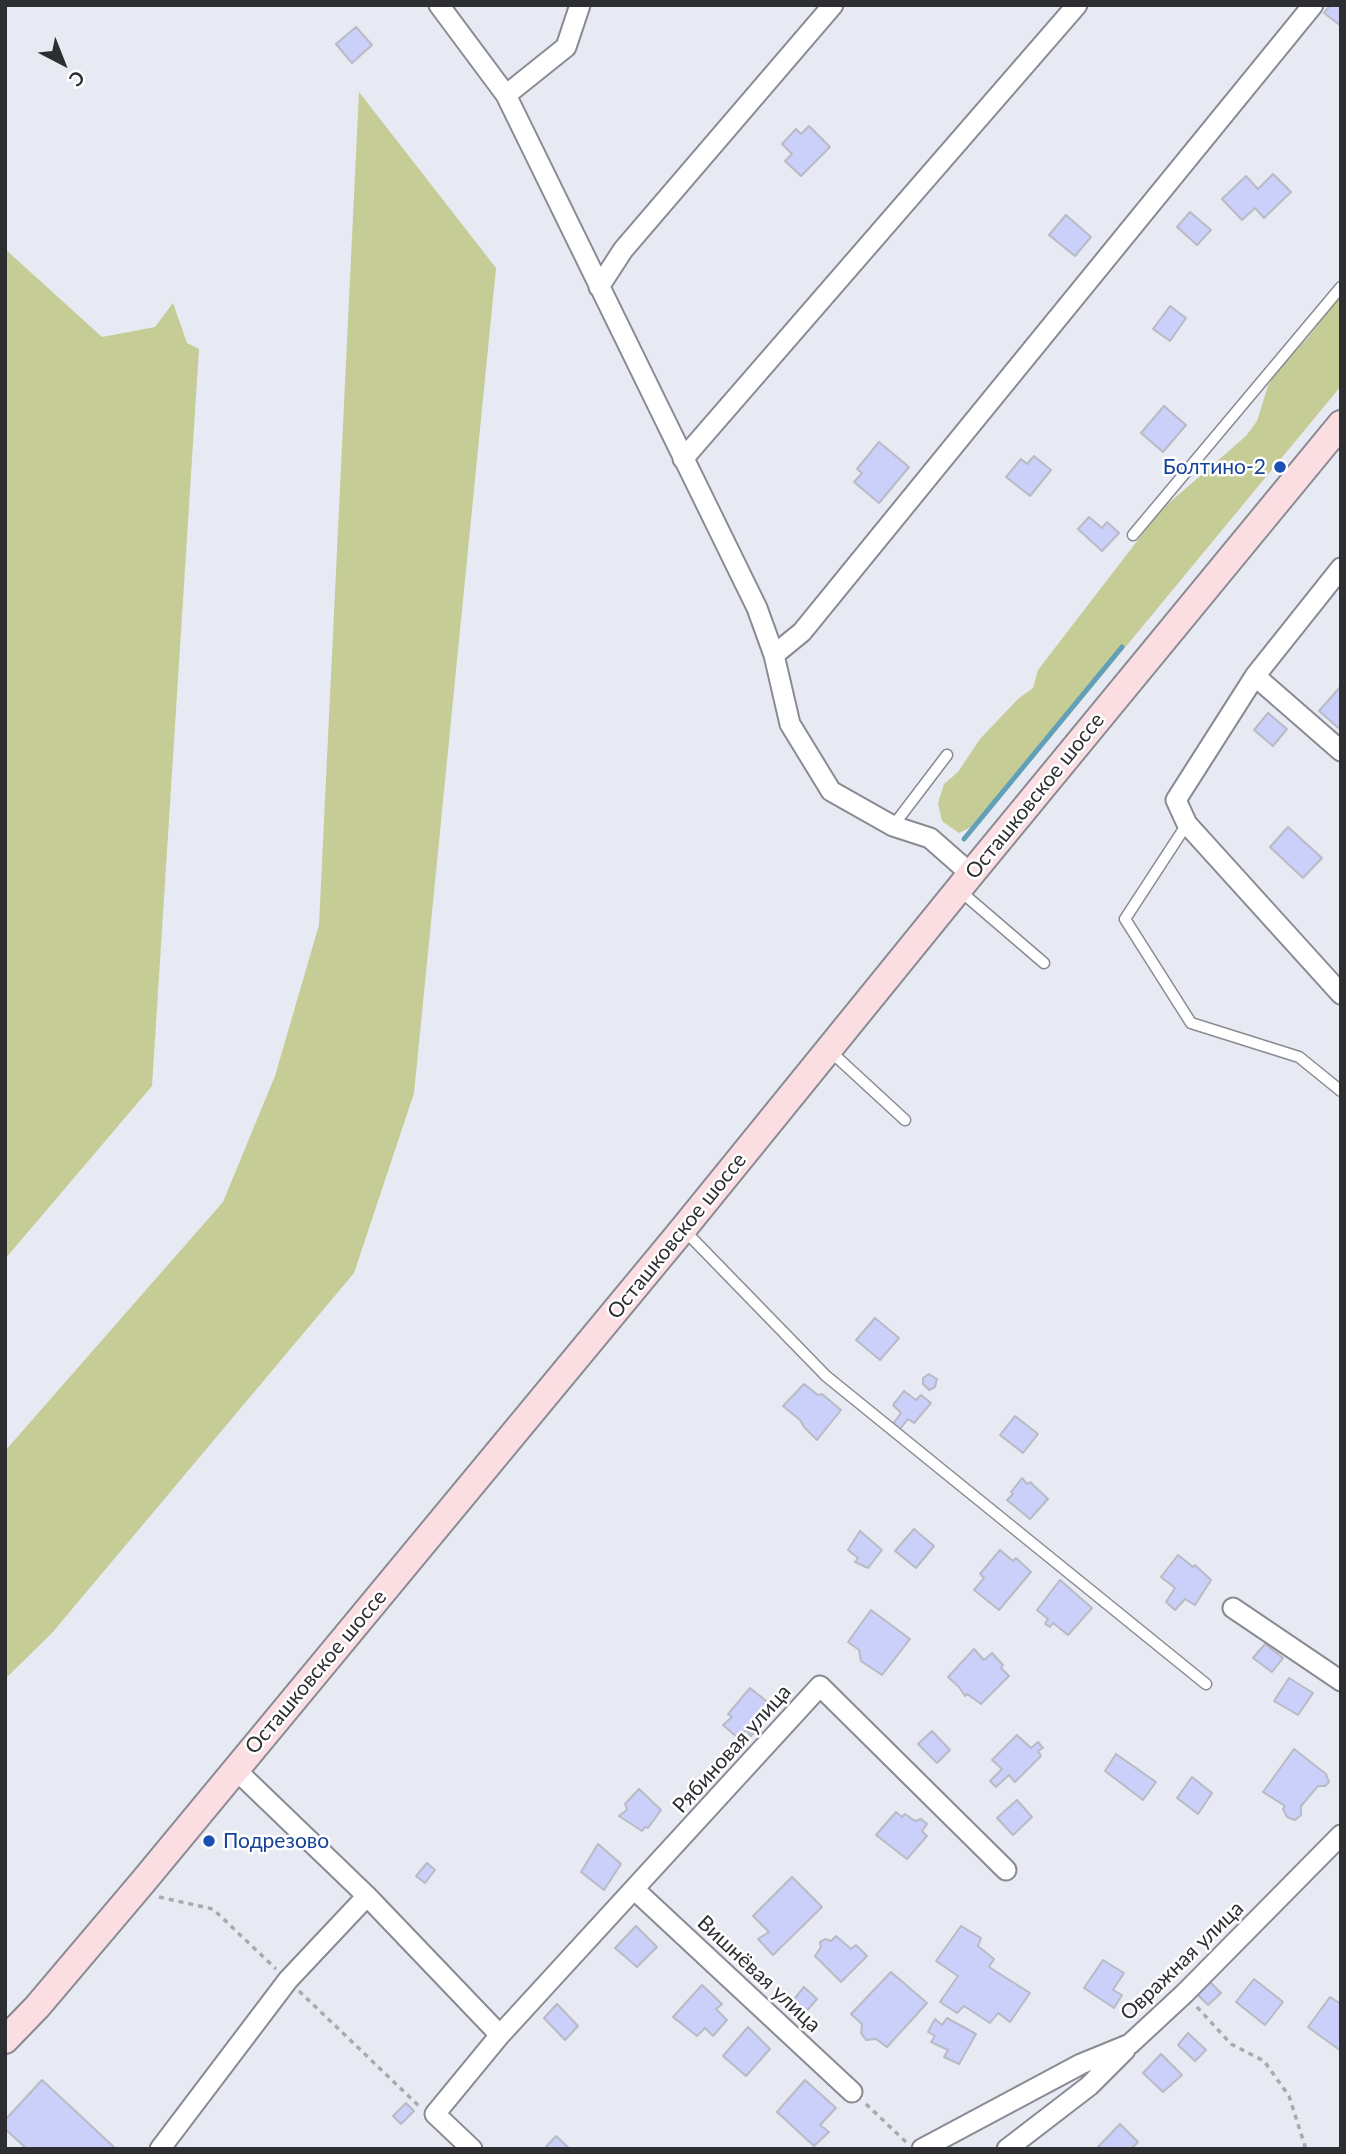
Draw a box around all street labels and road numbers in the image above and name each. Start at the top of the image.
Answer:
street label: Осташковское шоссе [960,708,1110,884]
street label: Осташковское шоссе [602,1148,752,1324]
street label: Осташковское шоссе [240,1585,392,1759]
street label: Рябиновая улица [668,1679,796,1819]
street label: Овражная улица [1115,1896,1249,2026]
street label: Вишнёвая улица [692,1910,826,2038]

